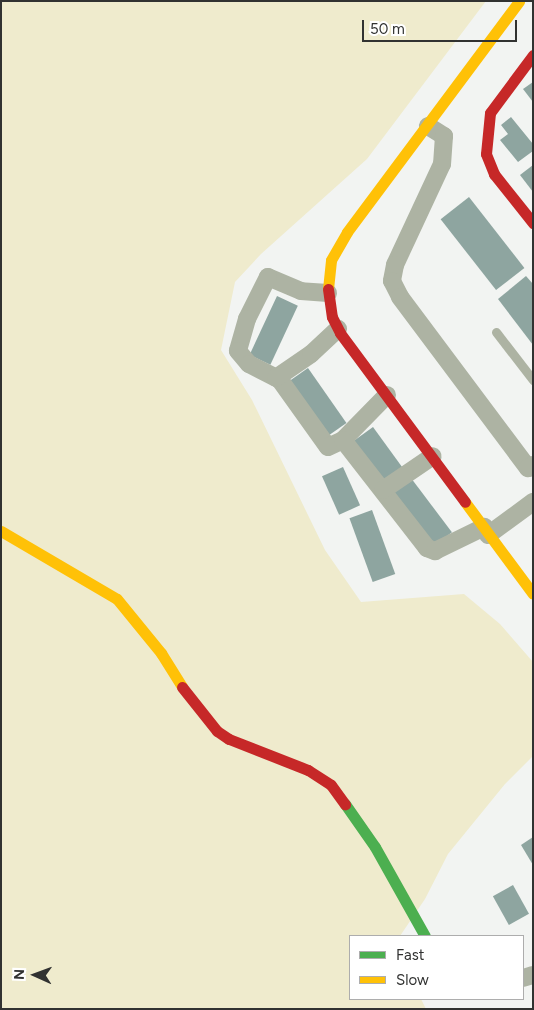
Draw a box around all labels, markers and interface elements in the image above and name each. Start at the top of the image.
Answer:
scale bar [364,10,519,42]
text: 50 m [370,20,405,38]
legend [349,935,524,1000]
text: Fast [396,946,424,964]
north arrow [10,950,60,1000]
text: N [11,969,28,980]
text: Slow [396,971,429,989]

